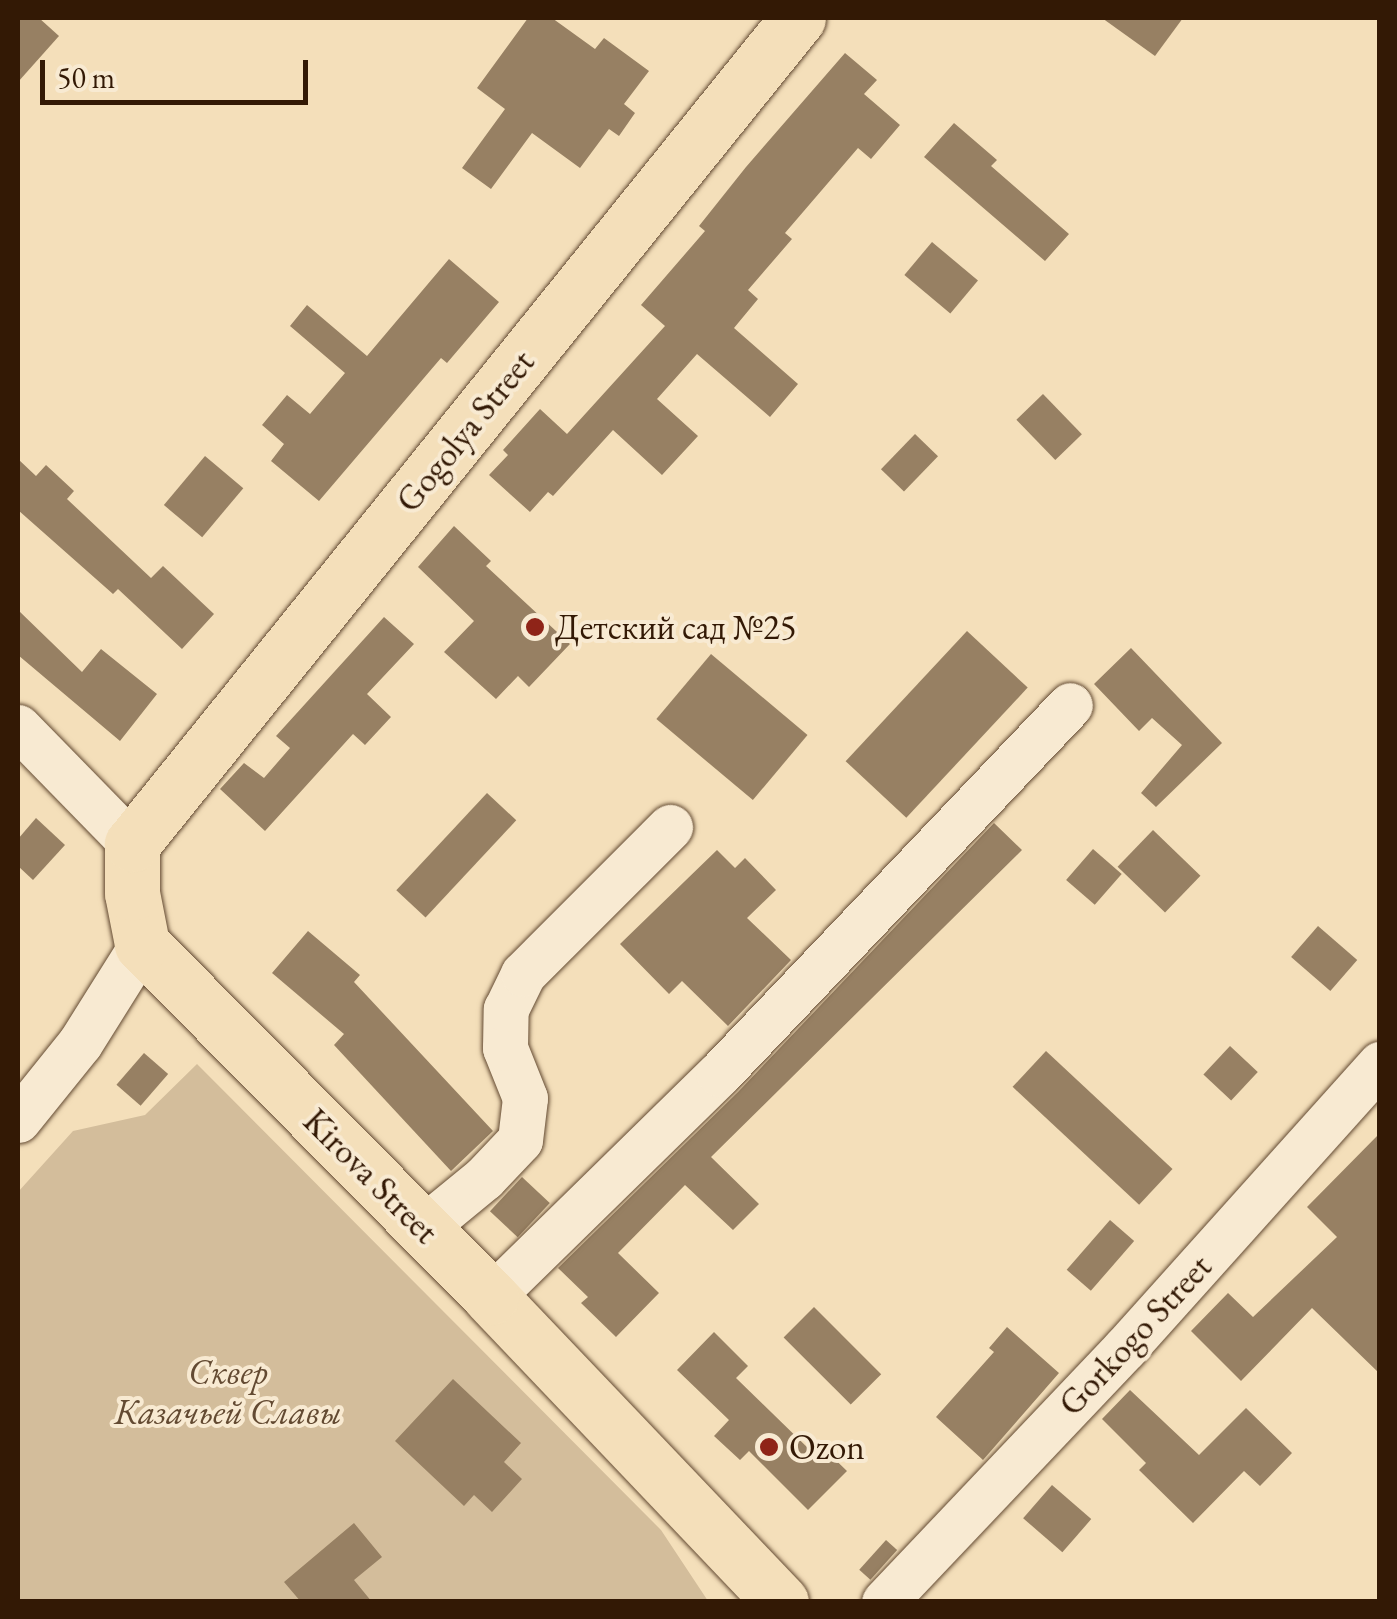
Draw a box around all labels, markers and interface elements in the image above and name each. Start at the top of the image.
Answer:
scale bar [45,40,312,102]
text: 50 m [57,58,115,97]
street label: Gogolya Street [387,342,543,520]
place label: Детский сад №25 [555,606,797,648]
marker: Детский сад №25 [524,616,546,638]
street label: Kirova Street [295,1100,447,1252]
street label: Gorkogo Street [1050,1246,1220,1424]
park label: Сквер Казачьей Славы [114,1351,342,1433]
place label: Ozon [789,1426,865,1468]
marker: Ozon [758,1436,780,1458]

